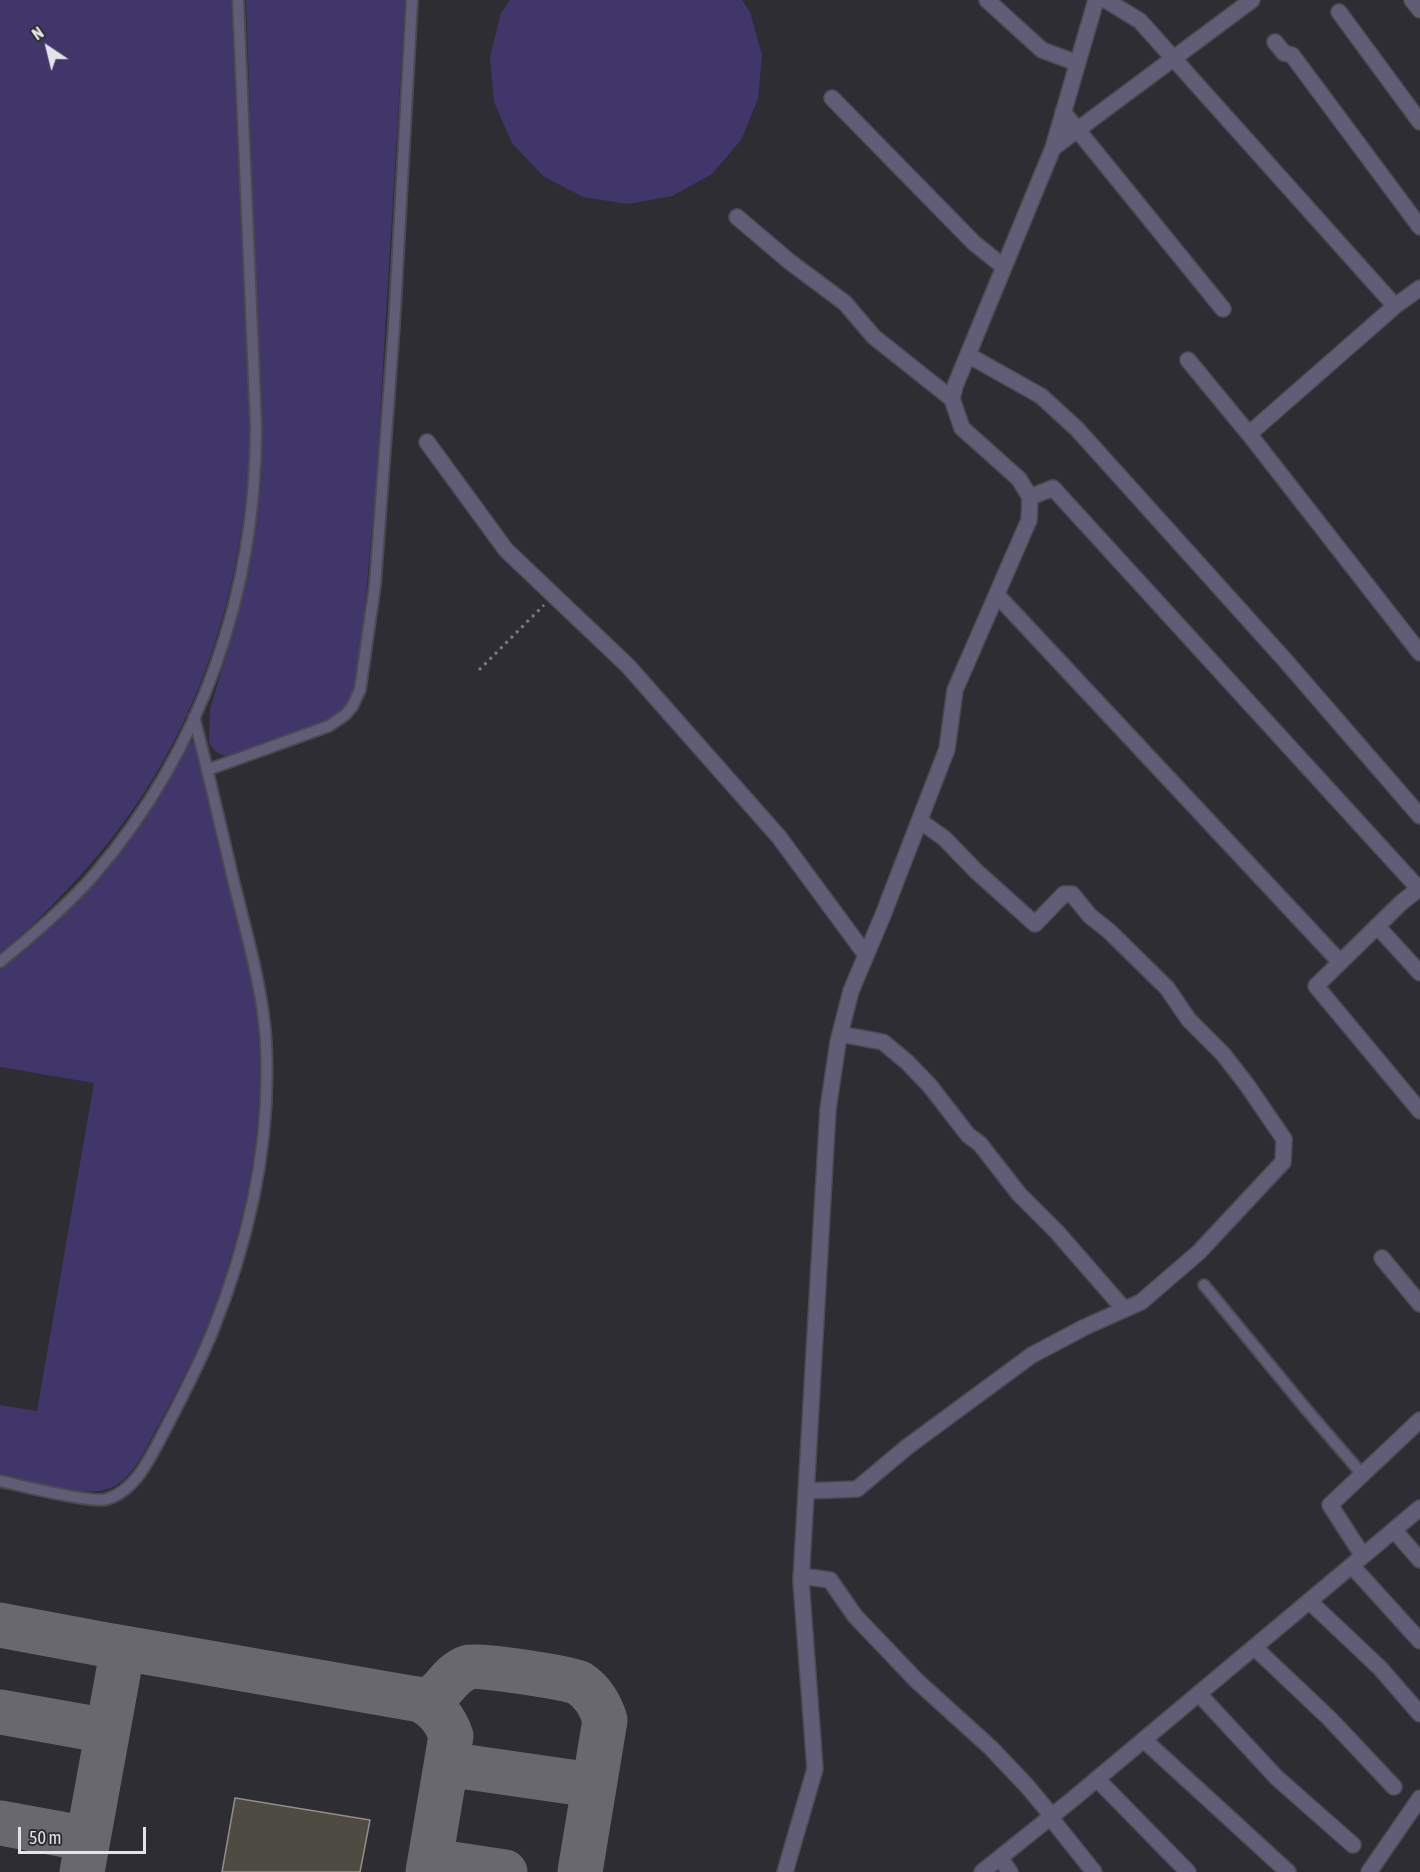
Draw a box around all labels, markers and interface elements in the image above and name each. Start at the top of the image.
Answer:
north arrow [18,18,78,78]
text: N [29,23,47,43]
scale bar [21,1815,148,1853]
text: 50 m [29,1827,61,1848]

